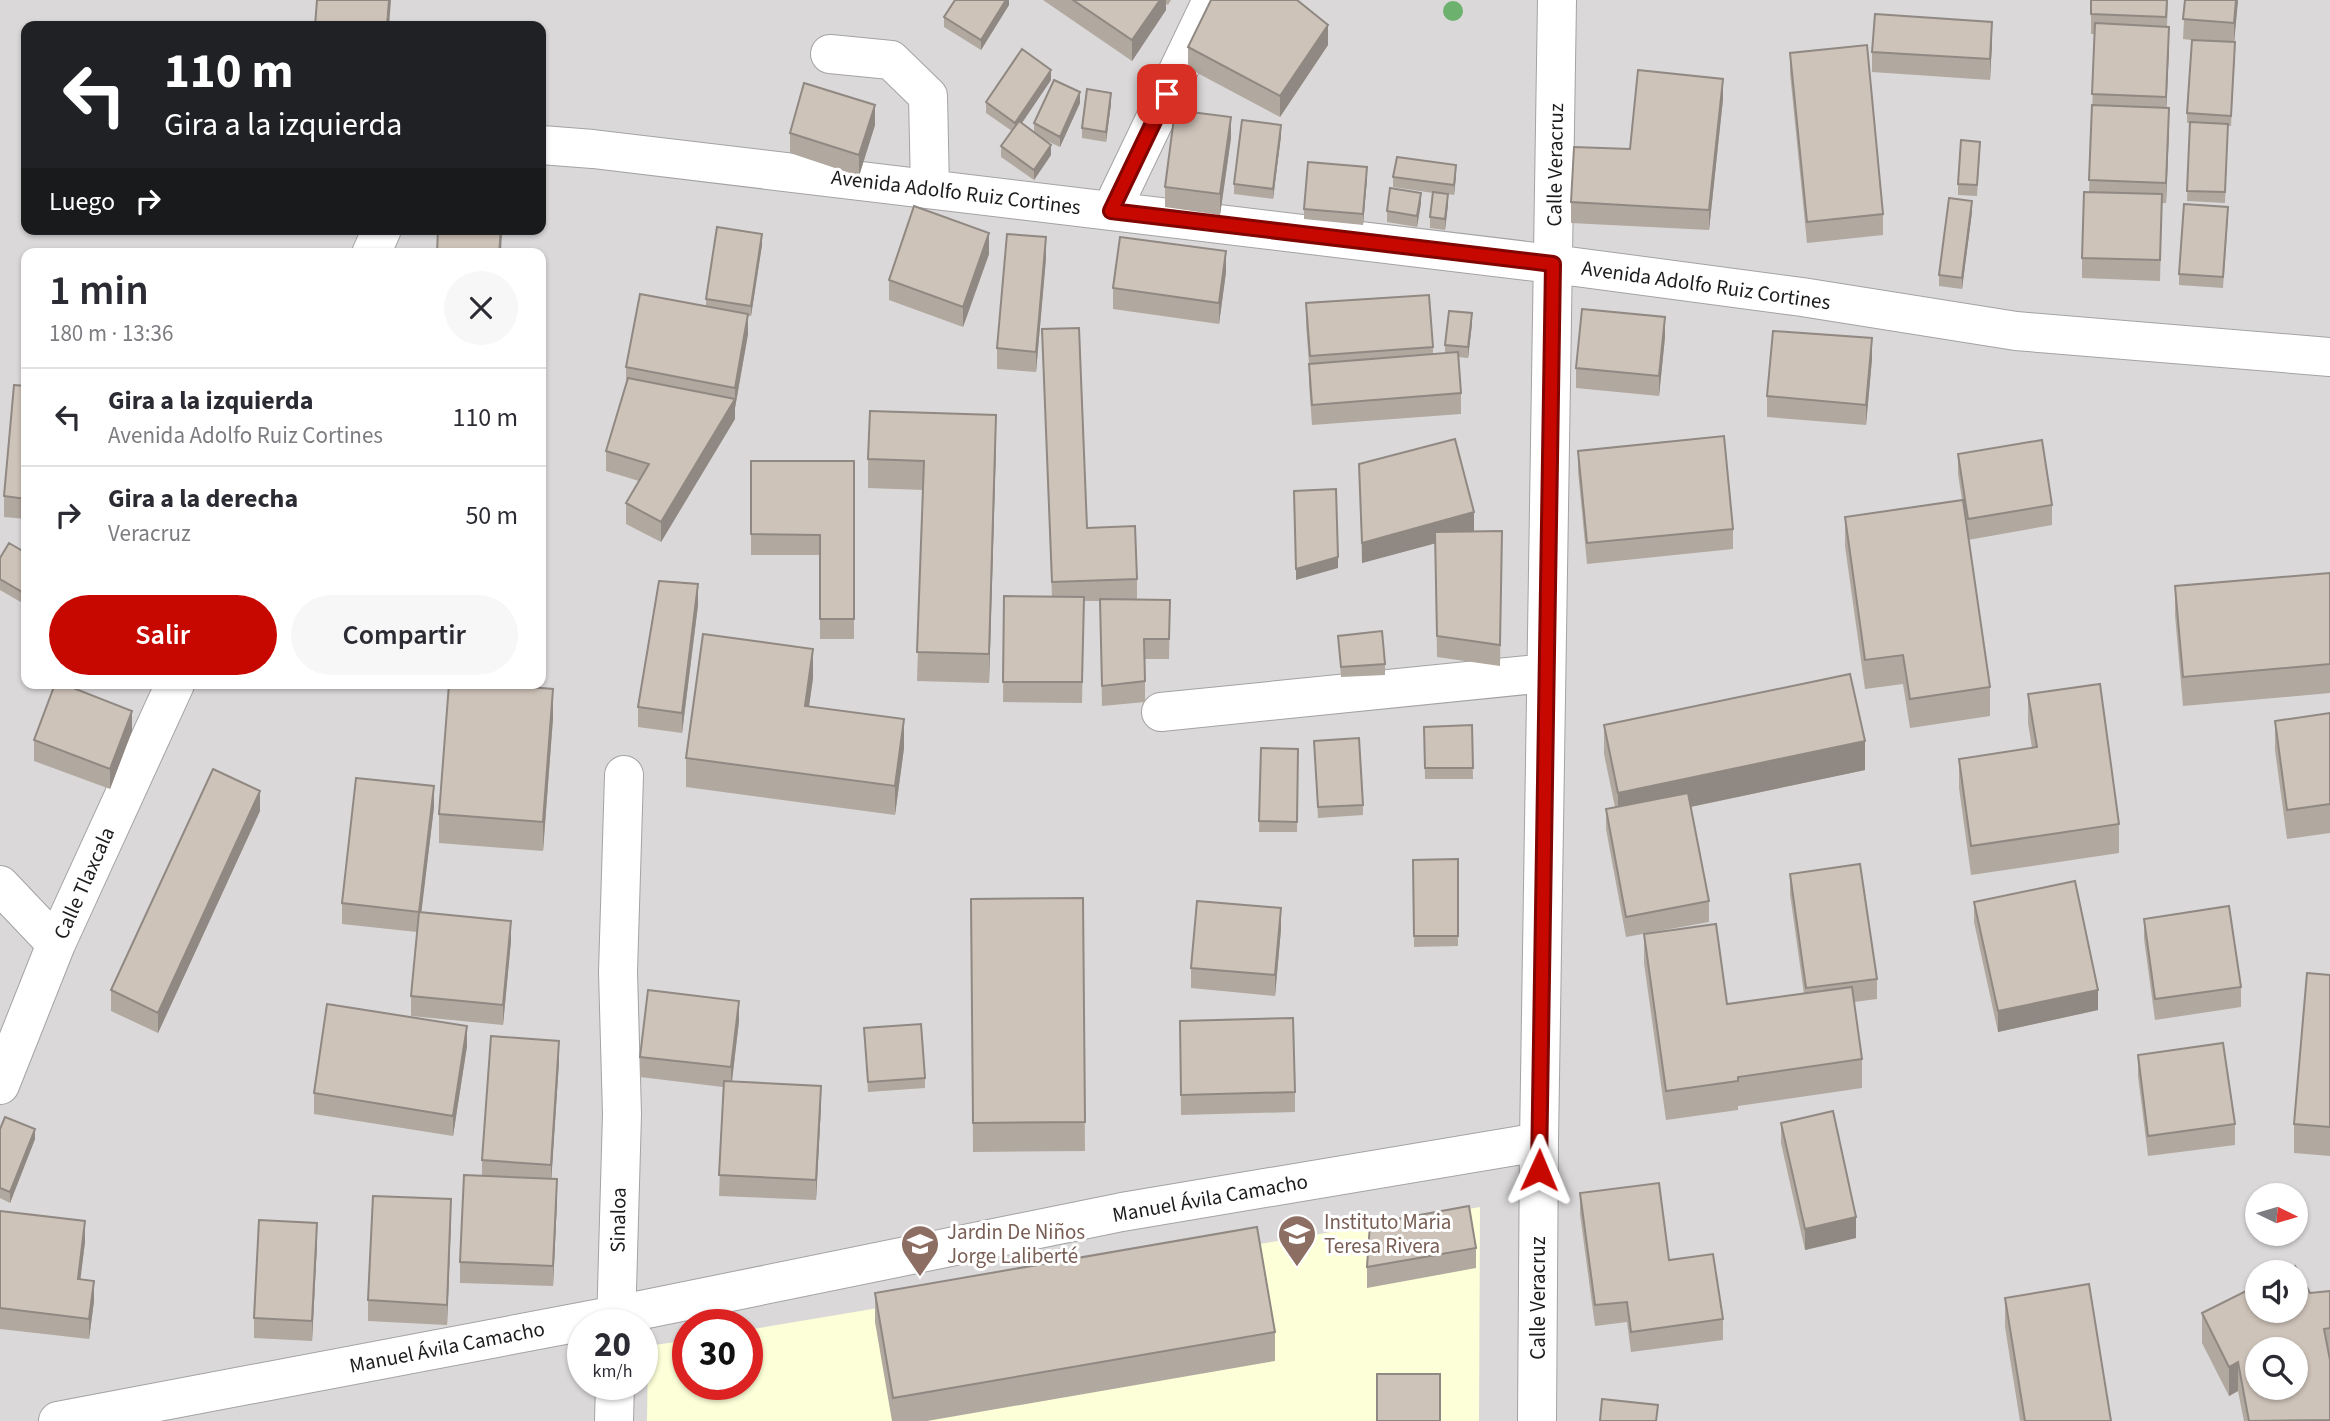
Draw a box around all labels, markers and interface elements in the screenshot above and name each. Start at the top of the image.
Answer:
text: 110 m [164,37,293,107]
icon: left [49,49,140,140]
pin [1137,64,1197,124]
icon: arrive [1148,75,1186,113]
text: Gira a la izquierda [164,102,402,148]
street label: Calle Veracruz [1539,103,1571,227]
street label: Avenida Adolfo Ruiz Cortines [830,162,1083,222]
icon: right [129,182,167,220]
text: Luego [49,183,115,220]
street label: Avenida Adolfo Ruiz Cortines [1580,253,1833,317]
text: 1 min [49,261,149,321]
button: close [444,271,518,345]
text: 180 m · 13:36 [49,317,173,350]
text: Gira a la izquierda [108,382,313,419]
icon: left [49,398,87,436]
text: 110 m [452,399,518,436]
text: Avenida Adolfo Ruiz Cortines [108,419,383,452]
text: Gira a la derecha [108,480,298,517]
icon: right [49,496,87,534]
text: 50 m [465,497,518,534]
text: Veracruz [108,517,191,550]
button: Salir [49,595,277,675]
button: Compartir [291,595,518,675]
street label: Calle Tlaxcala [46,822,122,944]
position arrow [1502,1133,1576,1207]
street label: Manuel Ávila Camacho [1110,1166,1310,1230]
north arrow [2245,1183,2308,1246]
map controls [2245,1183,2308,1400]
street label: Sinaloa [602,1187,634,1253]
place label: Instituto Maria Teresa Rivera [1324,1207,1451,1261]
school or university icon: Instituto Maria Teresa Rivera [1276,1213,1318,1268]
place label: Jardin De Niños Jorge Laliberté [947,1217,1085,1271]
school or university icon: Jardin De Niños Jorge Laliberté [899,1223,941,1278]
street label: Calle Veracruz [1523,1236,1553,1360]
button: sound [2245,1260,2308,1323]
speed limit sign: 30 [672,1309,763,1400]
street label: Manuel Ávila Camacho [347,1313,547,1381]
text: 20 [594,1320,631,1370]
button: search [2245,1337,2308,1400]
text: km/h [593,1359,632,1384]

